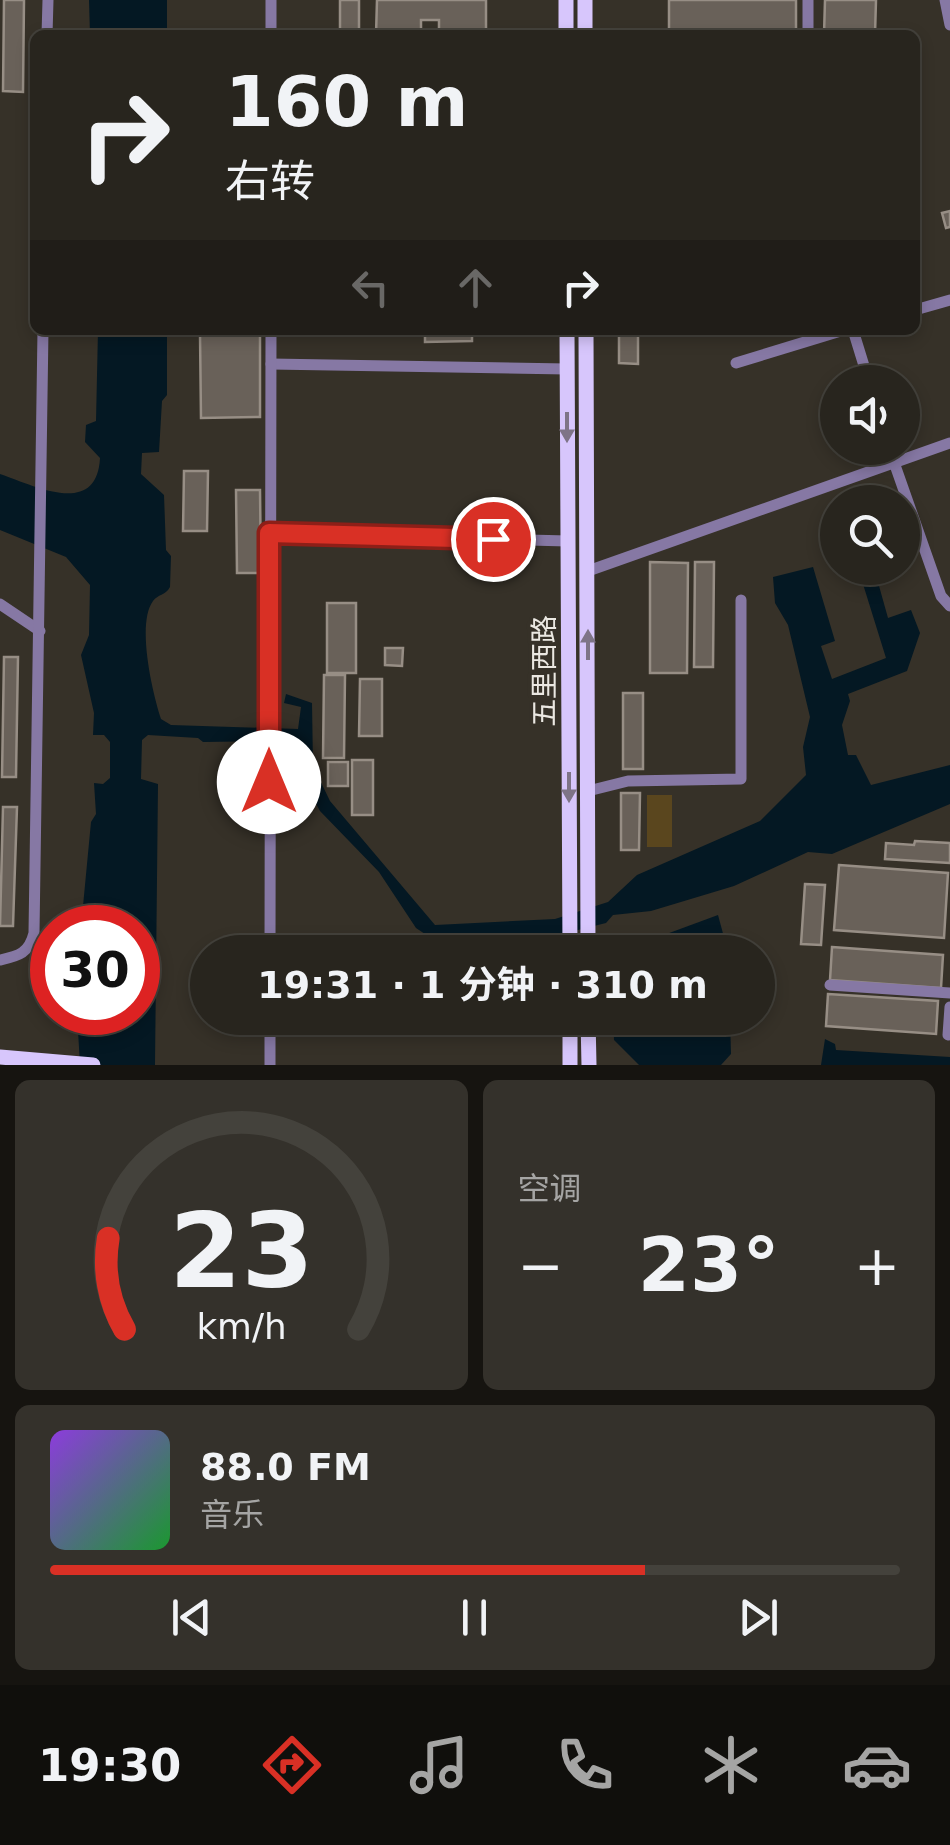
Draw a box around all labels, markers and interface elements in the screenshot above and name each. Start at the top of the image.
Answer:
text: 160 m [225,61,468,143]
icon: right [60,70,190,200]
text: 右转 [225,155,315,208]
icon: left [343,260,398,315]
icon: ahead [448,260,503,315]
icon: right [553,260,608,315]
map controls [820,365,920,585]
button: sound [820,365,920,465]
one-way arrow [560,412,576,444]
button: search [820,485,920,585]
pin [451,497,536,582]
icon: arrive [466,512,521,567]
street label: 五里西路 [528,615,561,727]
one-way arrow [580,629,596,661]
position arrow [217,730,321,834]
one-way arrow [561,772,577,804]
speed limit sign: 30 [30,905,160,1035]
text: 19:31 · 1 分钟 · 310 m [257,963,708,1007]
text: 空调 [518,1170,582,1208]
text: 23 [169,1190,314,1312]
text: 23° [638,1221,780,1309]
text: − [518,1234,564,1298]
text: + [854,1234,900,1298]
text: km/h [196,1306,286,1347]
text: 88.0 FM [200,1445,371,1489]
text: 音乐 [200,1496,264,1534]
icon: previous [164,1590,219,1645]
icon: pause [447,1590,502,1645]
icon: next [731,1590,786,1645]
icon: directions [257,1730,327,1800]
icon: music [404,1730,474,1800]
icon: phone [550,1730,620,1800]
icon: climate [696,1730,766,1800]
icon: car [842,1730,912,1800]
text: 19:30 [38,1739,181,1792]

